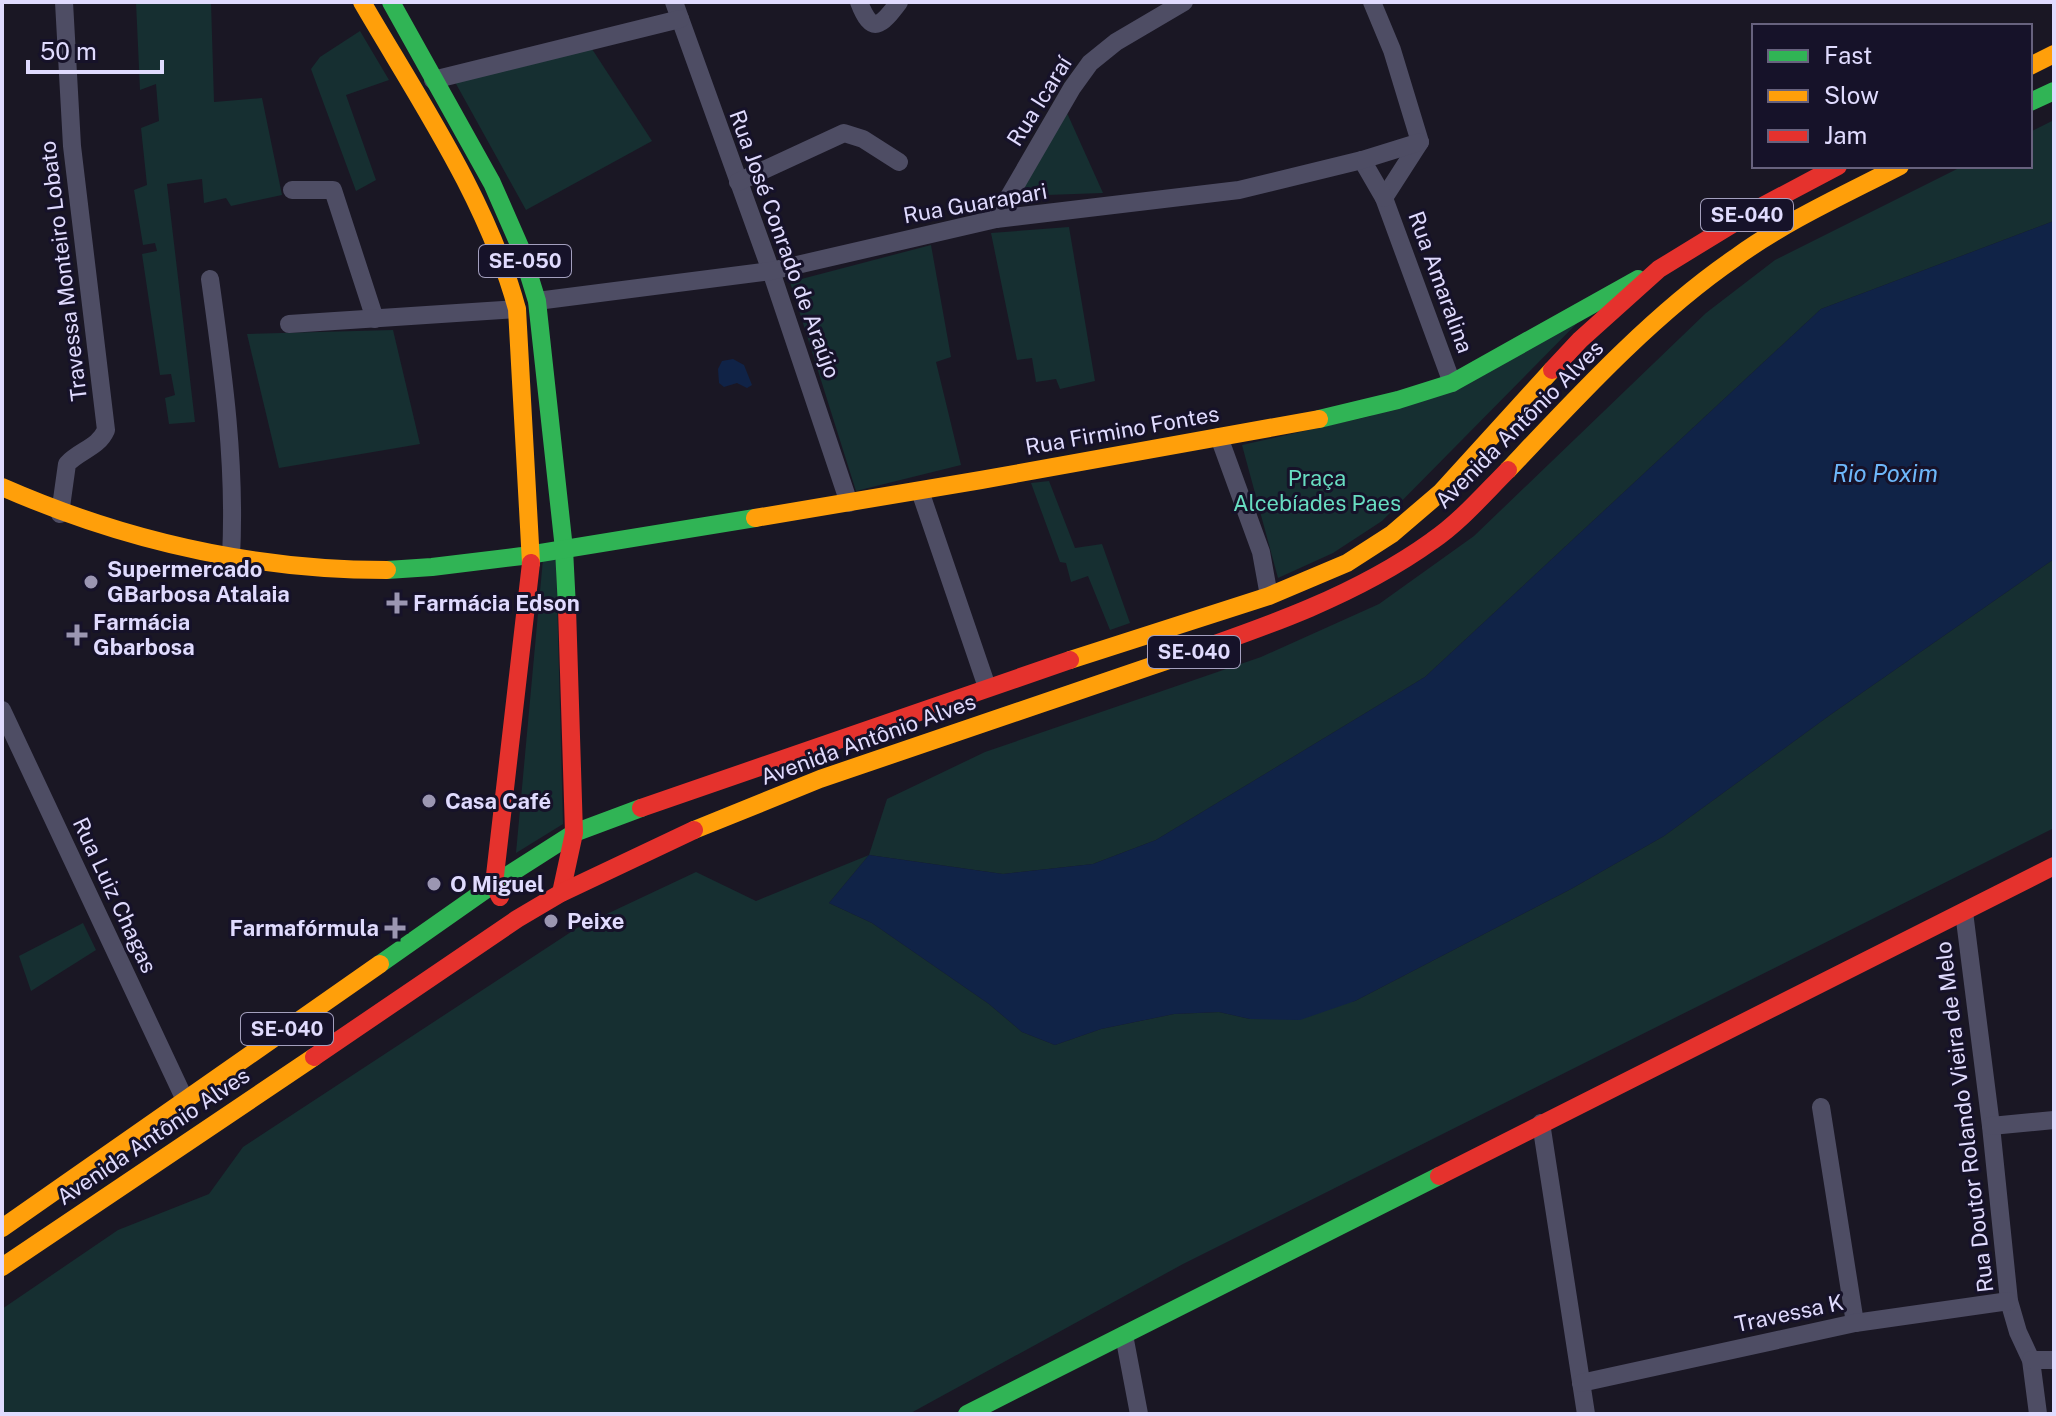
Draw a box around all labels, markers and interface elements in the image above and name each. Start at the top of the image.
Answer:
scale bar [28,24,162,74]
legend [1752,24,2032,168]
text: 50 m [40,37,97,65]
text: Fast [1824,41,1872,69]
street label: Rua Icaraí [1001,51,1077,151]
text: Slow [1824,81,1879,109]
street label: Rua José Conrado de Araújo [724,106,846,382]
text: Jam [1824,121,1867,149]
street label: Travessa Monteiro Lobato [34,139,92,403]
street label: Rua Guarapari [901,178,1049,228]
road number: SE-040 [1701,199,1793,231]
street label: Rua Amaralina [1403,207,1479,357]
road number: SE-050 [479,245,571,277]
street label: Avenida Antônio Alves [1430,335,1608,513]
street label: Rua Firmino Fontes [1023,400,1221,460]
water label: Rio Poxim [1832,459,1938,487]
park label: Praça Alcebíades Paes [1233,465,1401,516]
place label: Supermercado GBarbosa Atalaia [107,556,290,607]
marker: Supermercado GBarbosa Atalaia [82,573,100,591]
place label: Farmácia Edson [413,590,580,616]
marker: Farmácia Edson [388,594,406,612]
place label: Farmácia Gbarbosa [93,609,195,660]
marker: Farmácia Gbarbosa [68,626,86,644]
road number: SE-040 [1148,636,1240,668]
street label: Avenida Antônio Alves [757,688,979,790]
place label: Casa Café [445,788,551,814]
marker: Casa Café [420,792,438,810]
street label: Rua Luiz Chagas [68,813,162,977]
place label: O Miguel [450,871,544,897]
marker: O Miguel [425,875,443,893]
place label: Peixe [567,908,625,934]
marker: Peixe [542,912,560,930]
place label: Farmafórmula [229,915,379,941]
marker: Farmafórmula [386,919,404,937]
street label: Rua Doutor Rolando Vieira de Melo [1930,940,1998,1294]
road number: SE-040 [241,1013,333,1045]
street label: Avenida Antônio Alves [52,1062,254,1210]
street label: Travessa K [1732,1289,1846,1337]

